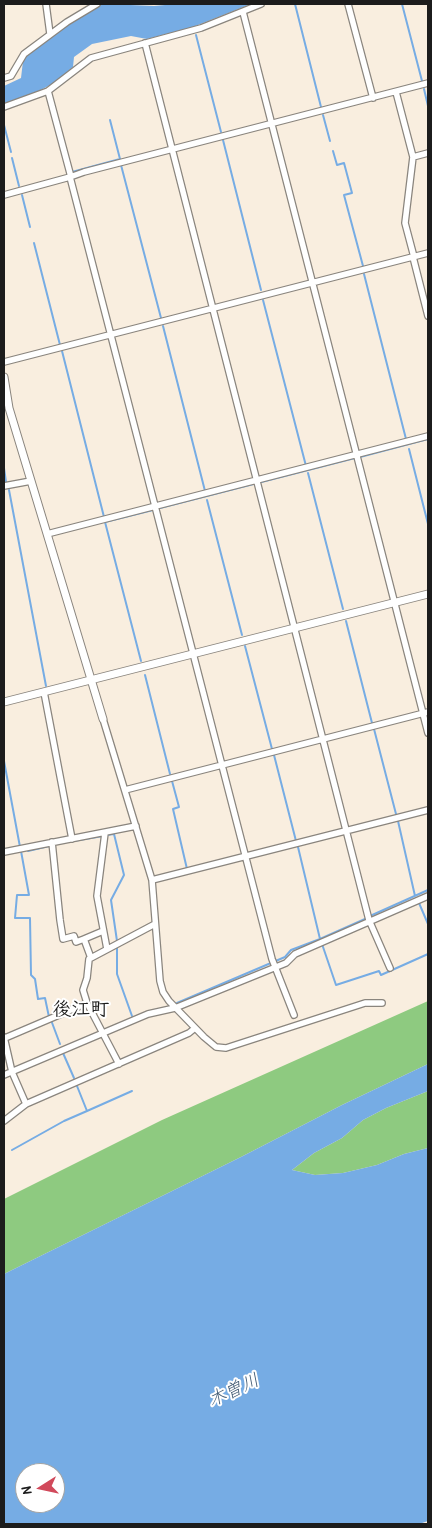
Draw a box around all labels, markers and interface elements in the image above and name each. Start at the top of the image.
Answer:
district label: 後江町 [53,999,109,1021]
water label: 木曽川 [205,1370,263,1412]
north arrow [15,1463,65,1513]
text: N [16,1485,36,1496]

